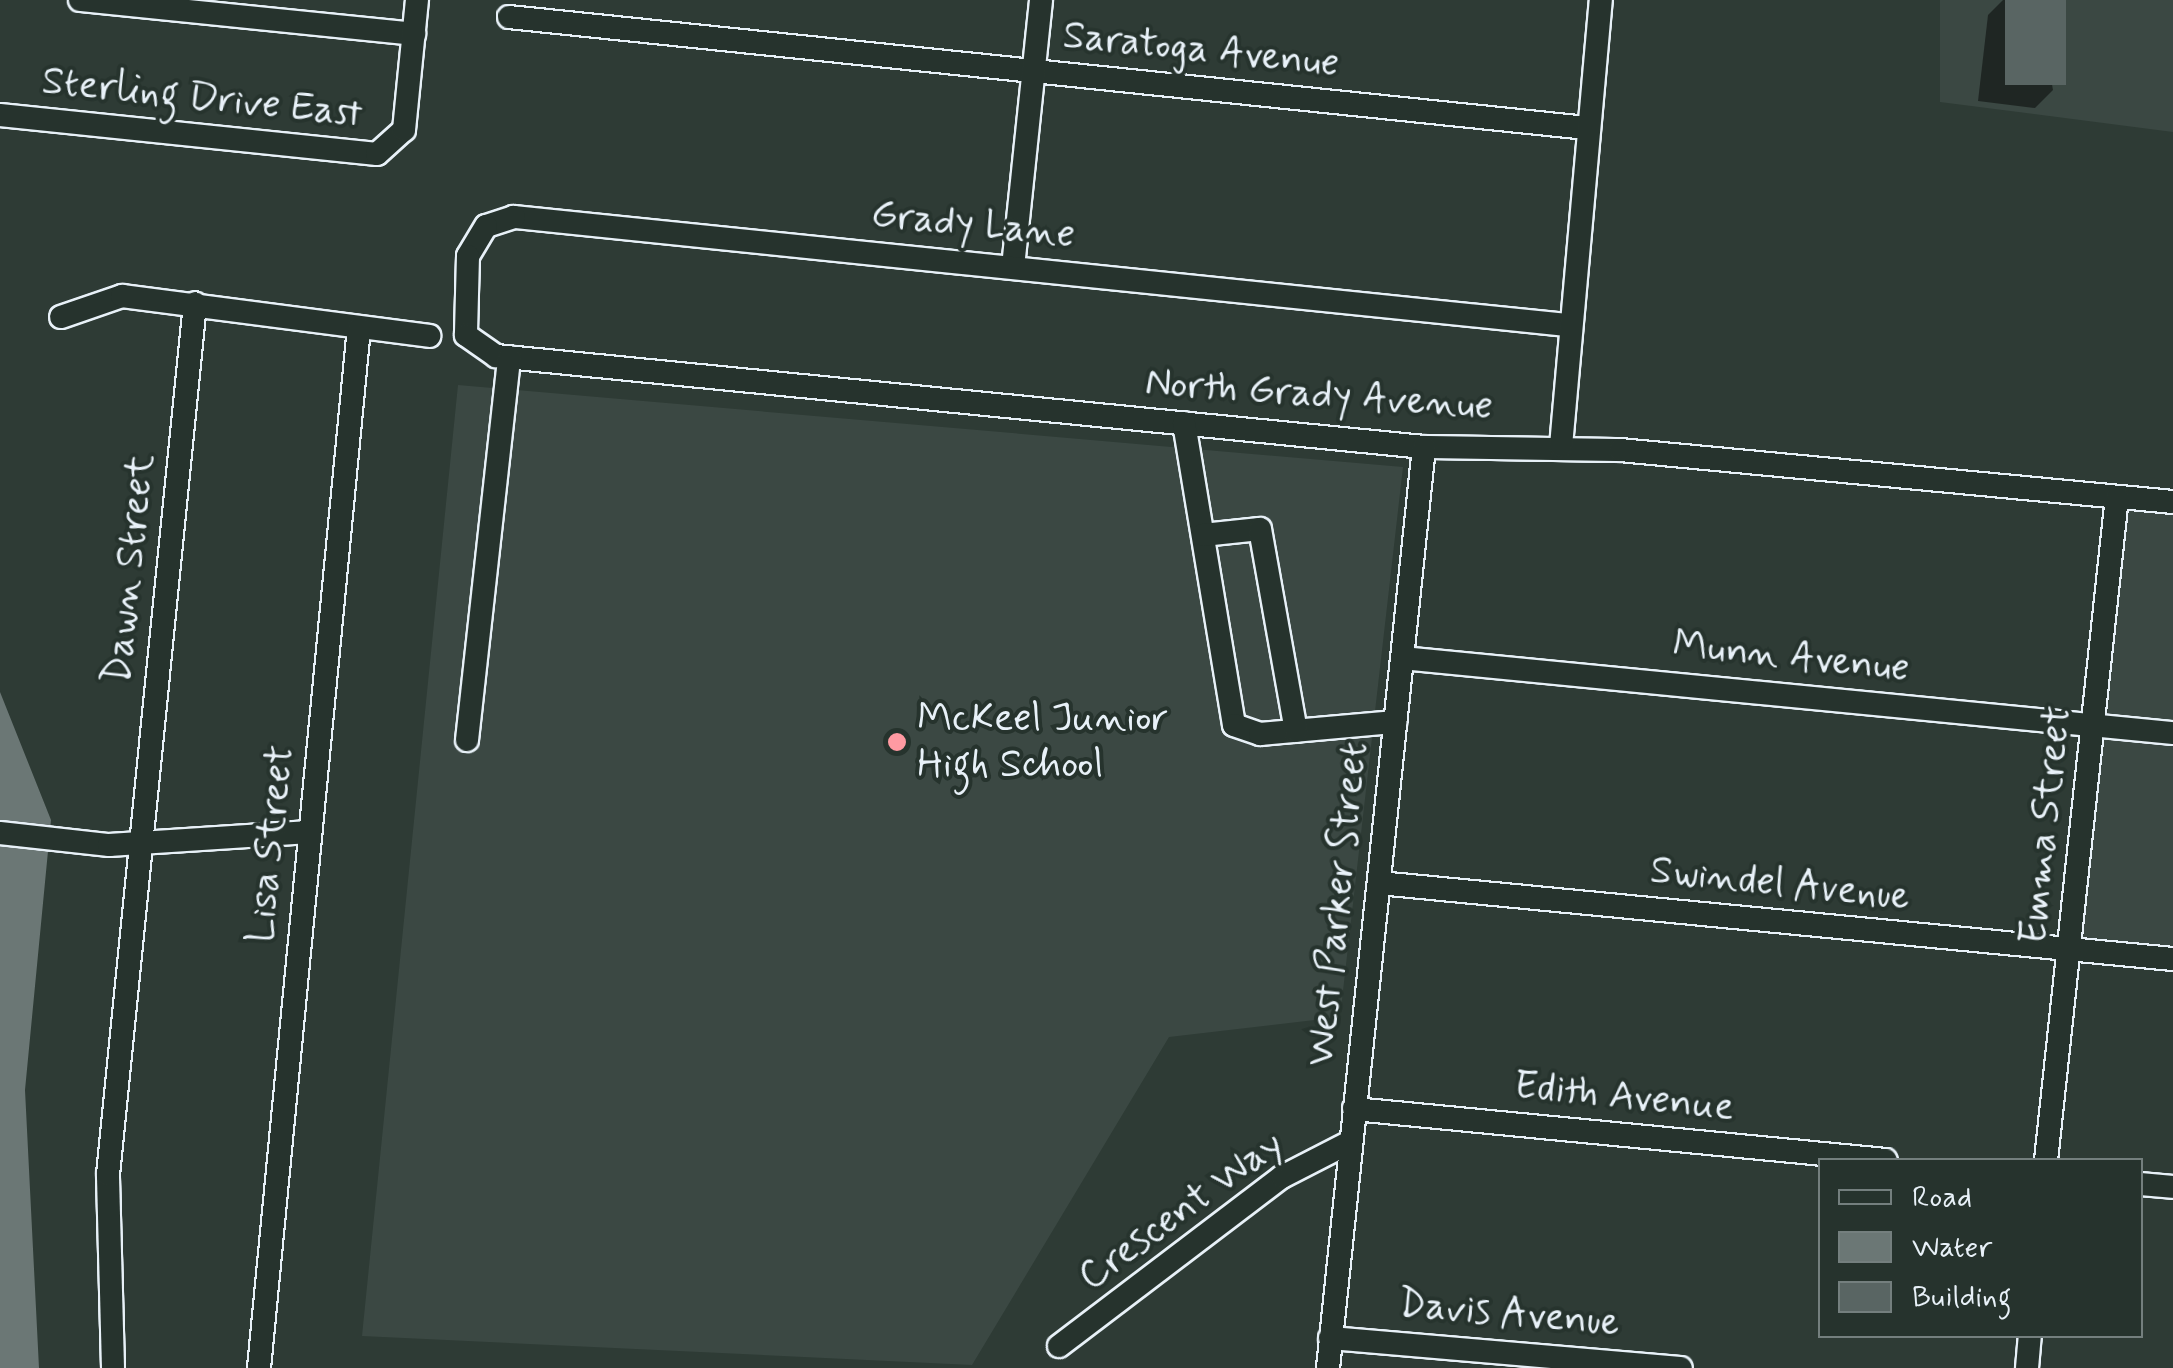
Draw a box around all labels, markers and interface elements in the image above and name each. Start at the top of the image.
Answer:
street label: Saratoga Avenue [1058,11,1344,89]
street label: Sterling Drive East [41,58,363,138]
street label: Grady Lane [871,191,1075,259]
street label: North Grady Avenue [1146,359,1492,431]
street label: Dawn Street [94,452,166,686]
street label: Munn Avenue [1668,620,1914,694]
place label: McKeel Junior High School [917,695,1160,789]
street label: Emma Street [2010,704,2082,946]
marker: McKeel Junior High School [886,731,908,753]
street label: West Parker Street [1297,736,1379,1072]
street label: Lisa Street [237,744,305,944]
street label: Swindel Avenue [1643,846,1917,922]
street label: Edith Avenue [1512,1062,1736,1132]
street label: Crescent Way [1069,1121,1293,1301]
legend [1818,1158,2143,1338]
text: Road [1912,1178,1972,1217]
text: Water [1912,1228,1992,1267]
text: Building [1912,1278,2011,1317]
street label: Davis Avenue [1393,1280,1625,1348]

